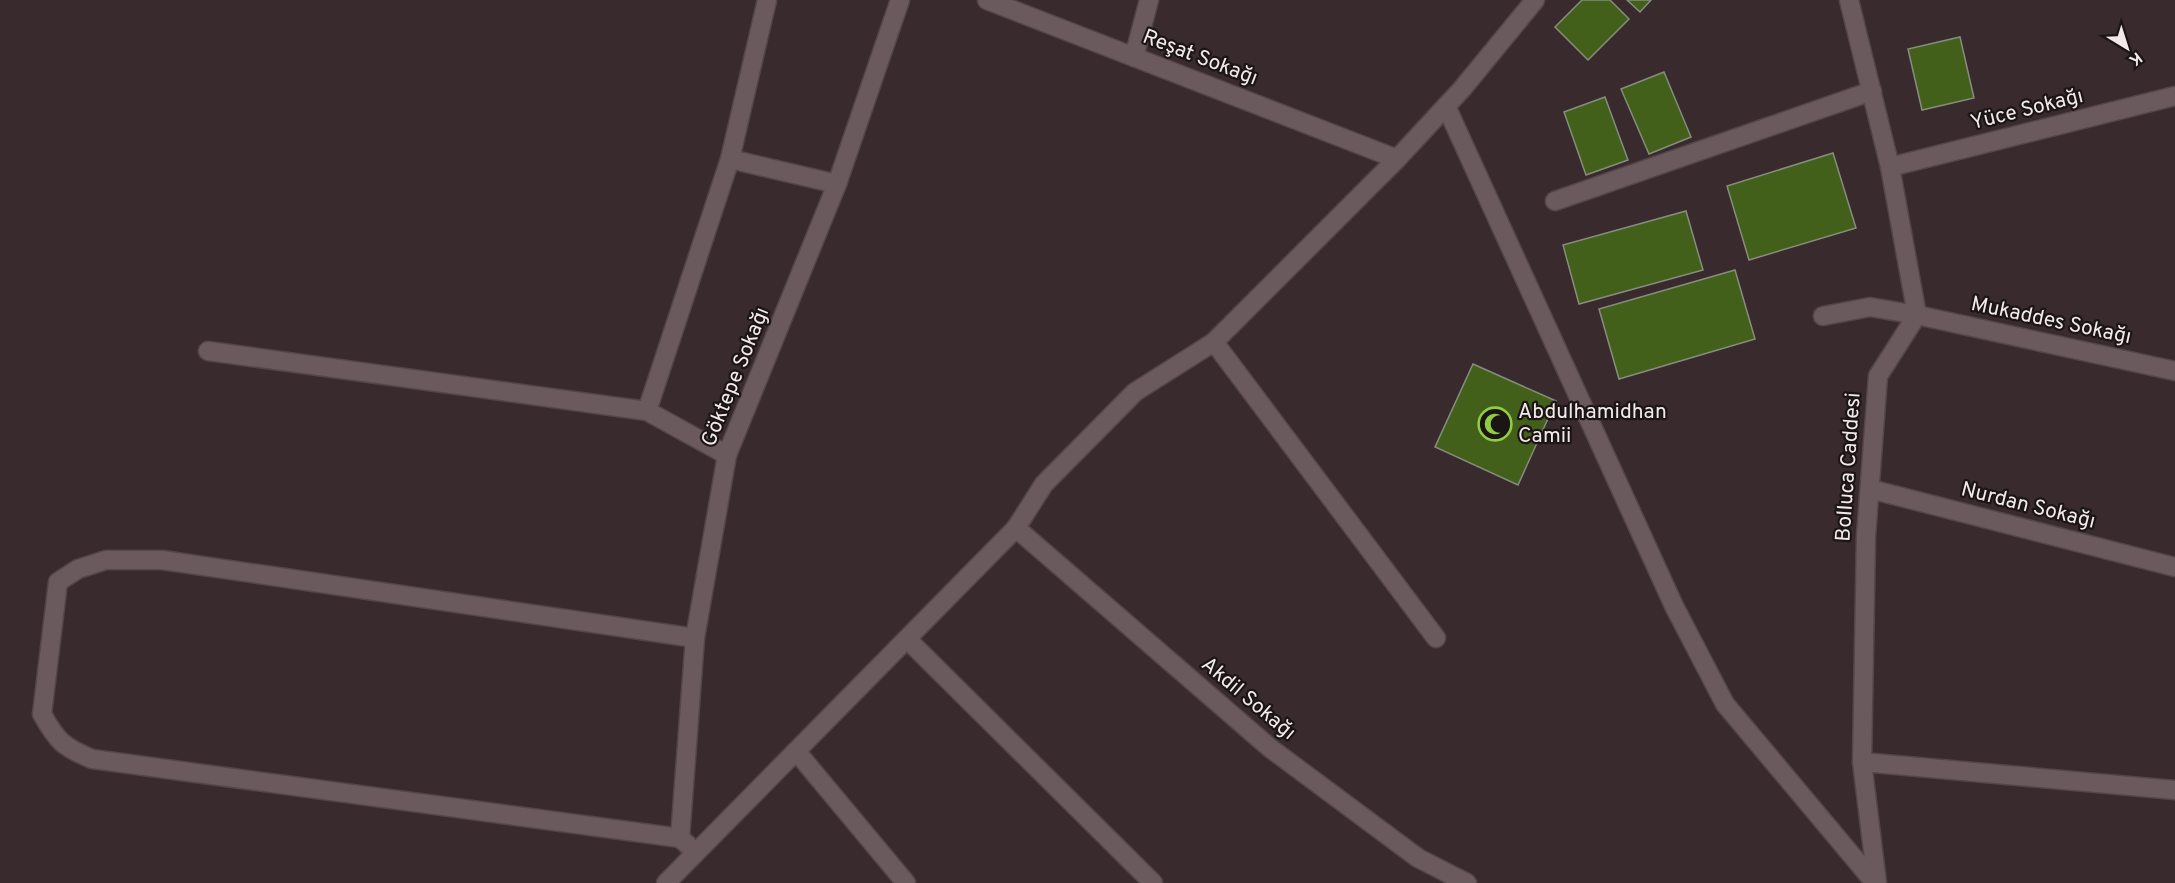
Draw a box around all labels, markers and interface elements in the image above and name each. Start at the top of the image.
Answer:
north arrow [2097,18,2157,78]
street label: Reşat Sokağı [1139,24,1261,92]
text: K [2124,47,2146,70]
street label: Yüce Sokağı [1968,83,2086,137]
street label: Mukaddes Sokağı [1968,291,2134,351]
street label: Göktepe Sokağı [696,303,776,451]
street label: Bolluca Caddesi [1830,391,1868,543]
place label: Abdulhamidhan Camii [1518,399,1667,450]
mosque icon: Abdulhamidhan Camii [1477,406,1513,442]
street label: Nurdan Sokağı [1958,476,2098,536]
street label: Akdil Sokağı [1195,652,1301,746]

